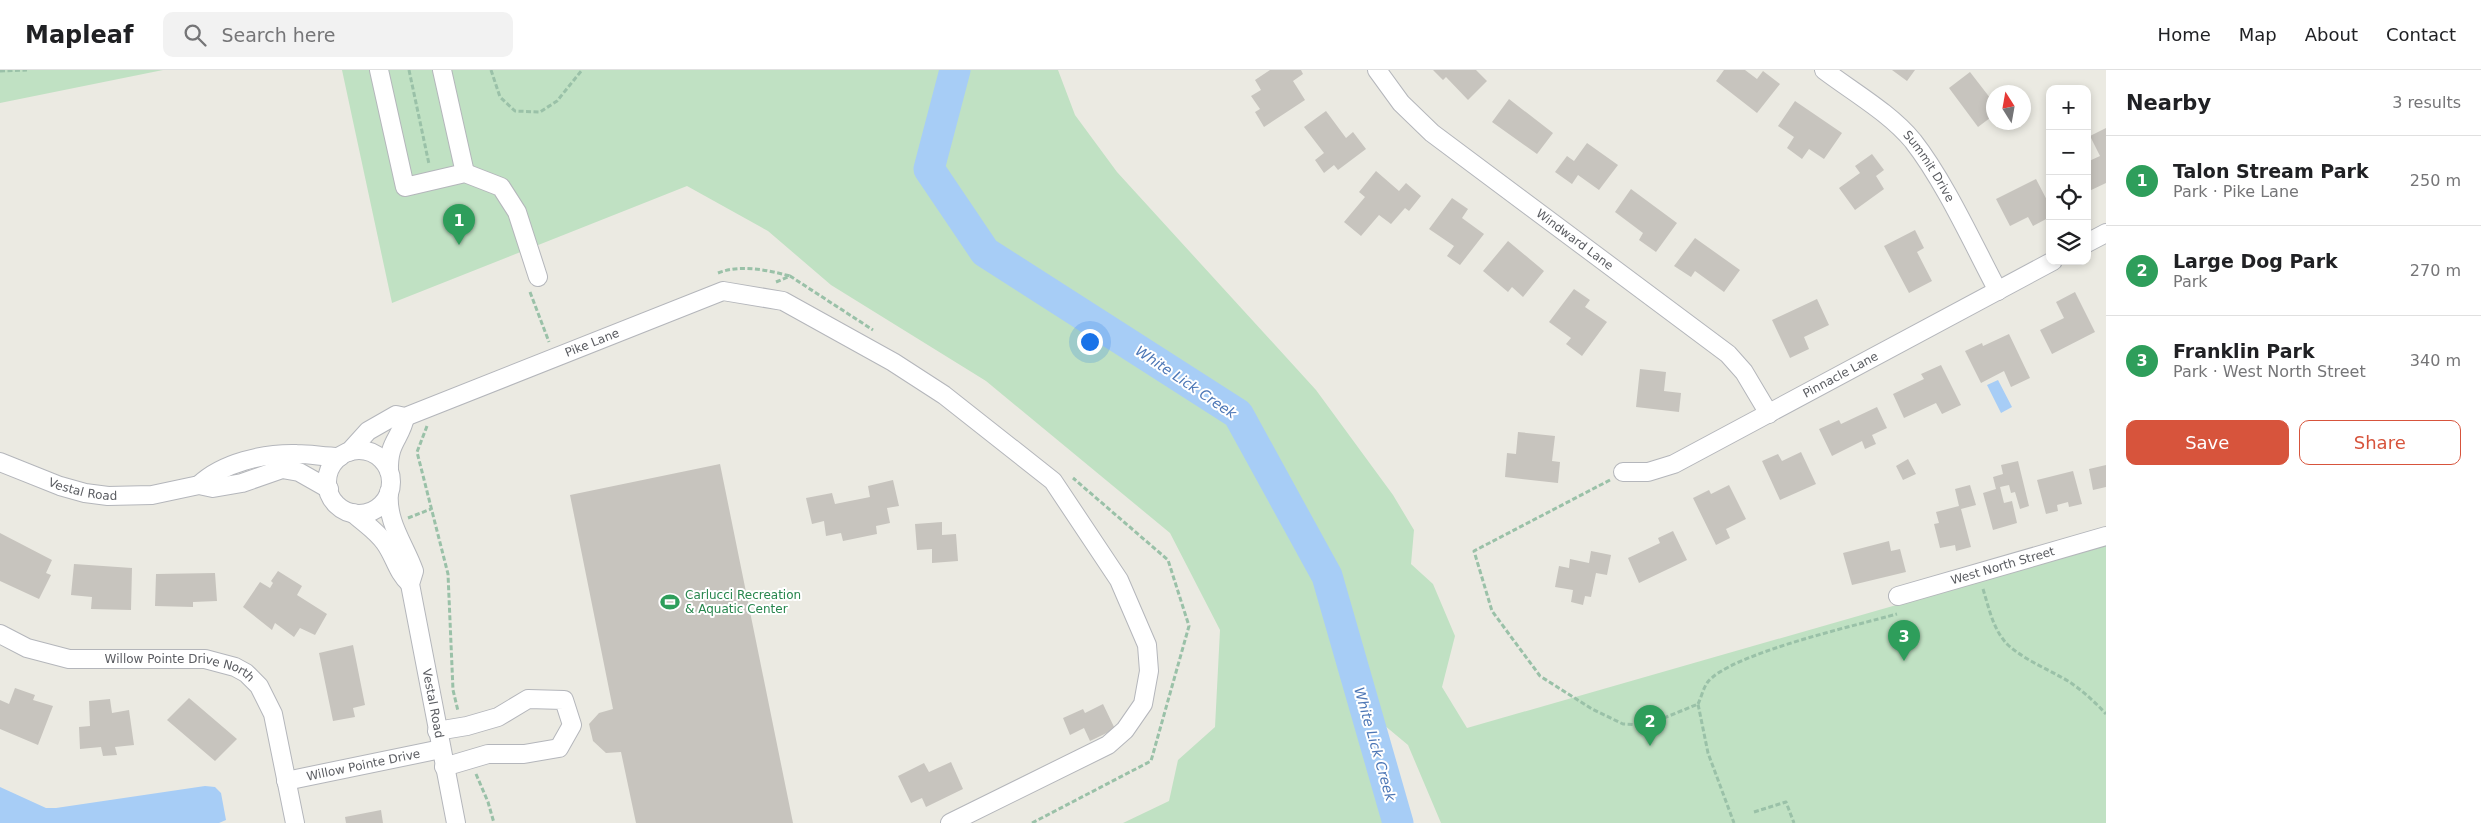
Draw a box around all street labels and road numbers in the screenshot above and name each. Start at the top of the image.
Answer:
street label: Summit Drive [1900,128,1957,204]
street label: Windward Lane [1533,206,1616,273]
street label: Pike Lane [563,326,621,360]
street label: Pinnacle Lane [1800,349,1880,401]
street label: Vestal Road [46,475,118,503]
street label: West North Street [1949,544,2056,587]
street label: Willow Pointe Drive North [105,652,257,684]
street label: Vestal Road [419,667,446,739]
street label: Willow Pointe Drive [305,746,421,784]

